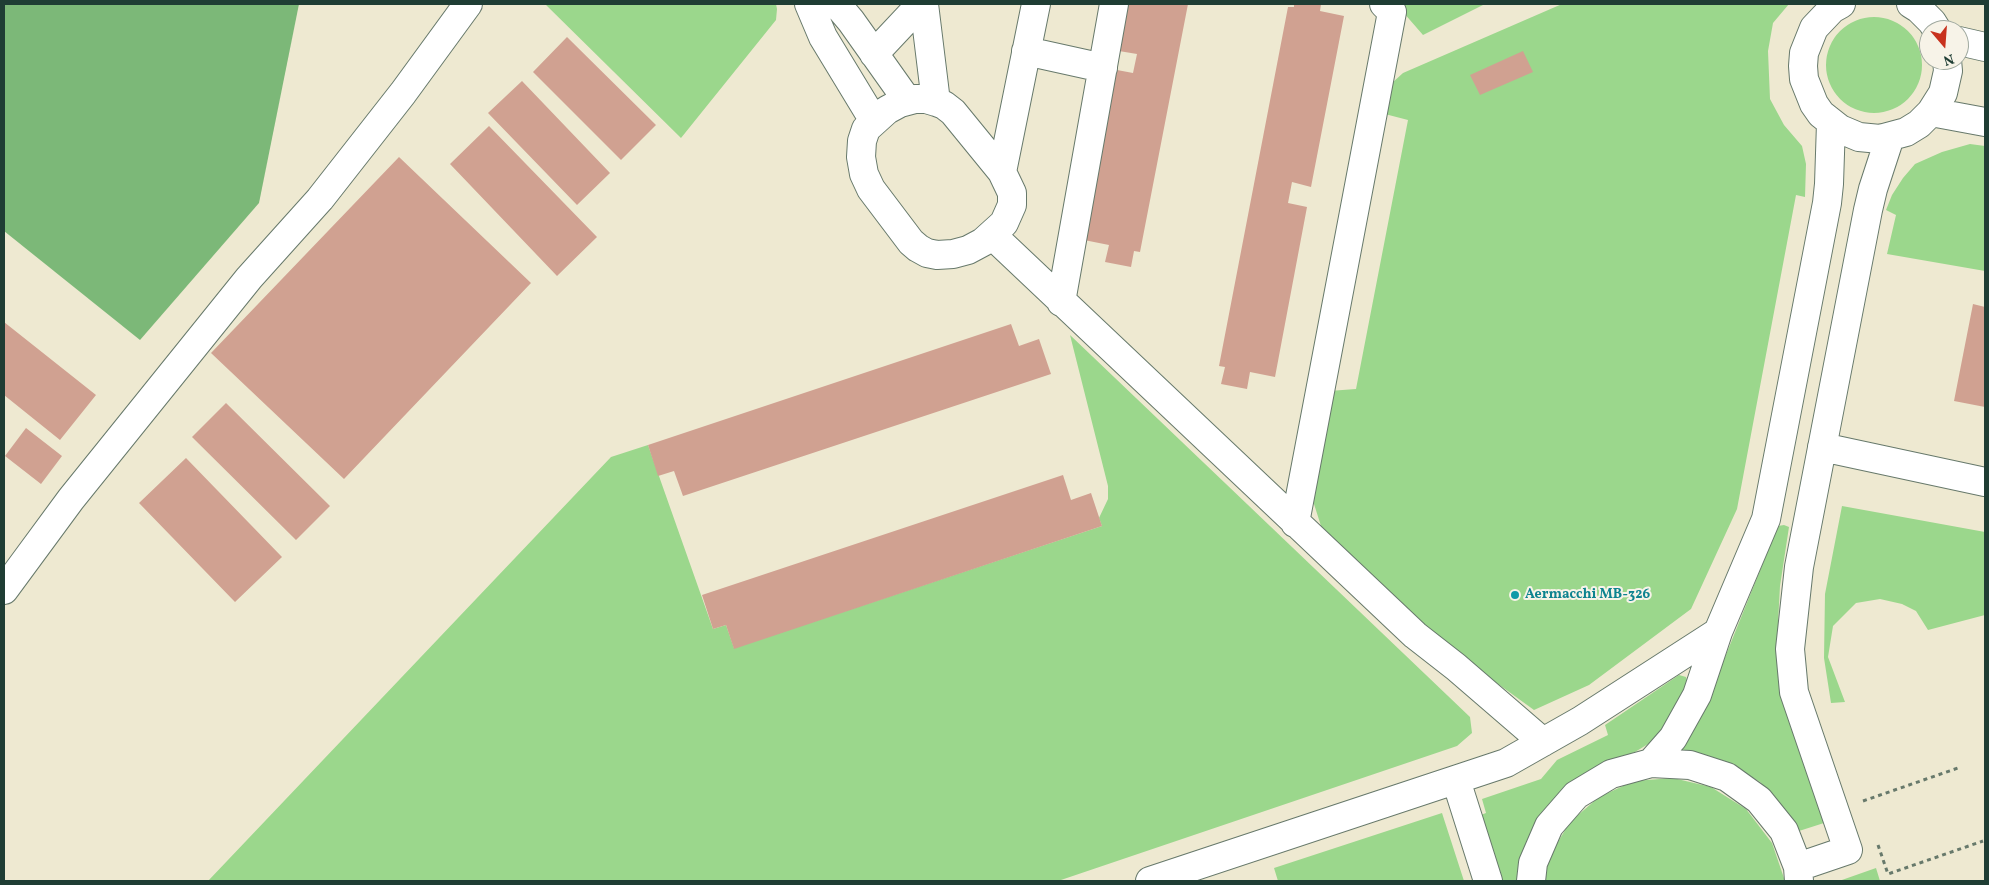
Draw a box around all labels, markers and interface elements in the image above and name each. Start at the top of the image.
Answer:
north arrow [1919,20,1969,70]
text: N [1941,48,1956,69]
place label: Aermacchi MB-326 [1525,587,1650,603]
marker: Aermacchi MB-326 [1509,589,1521,601]

